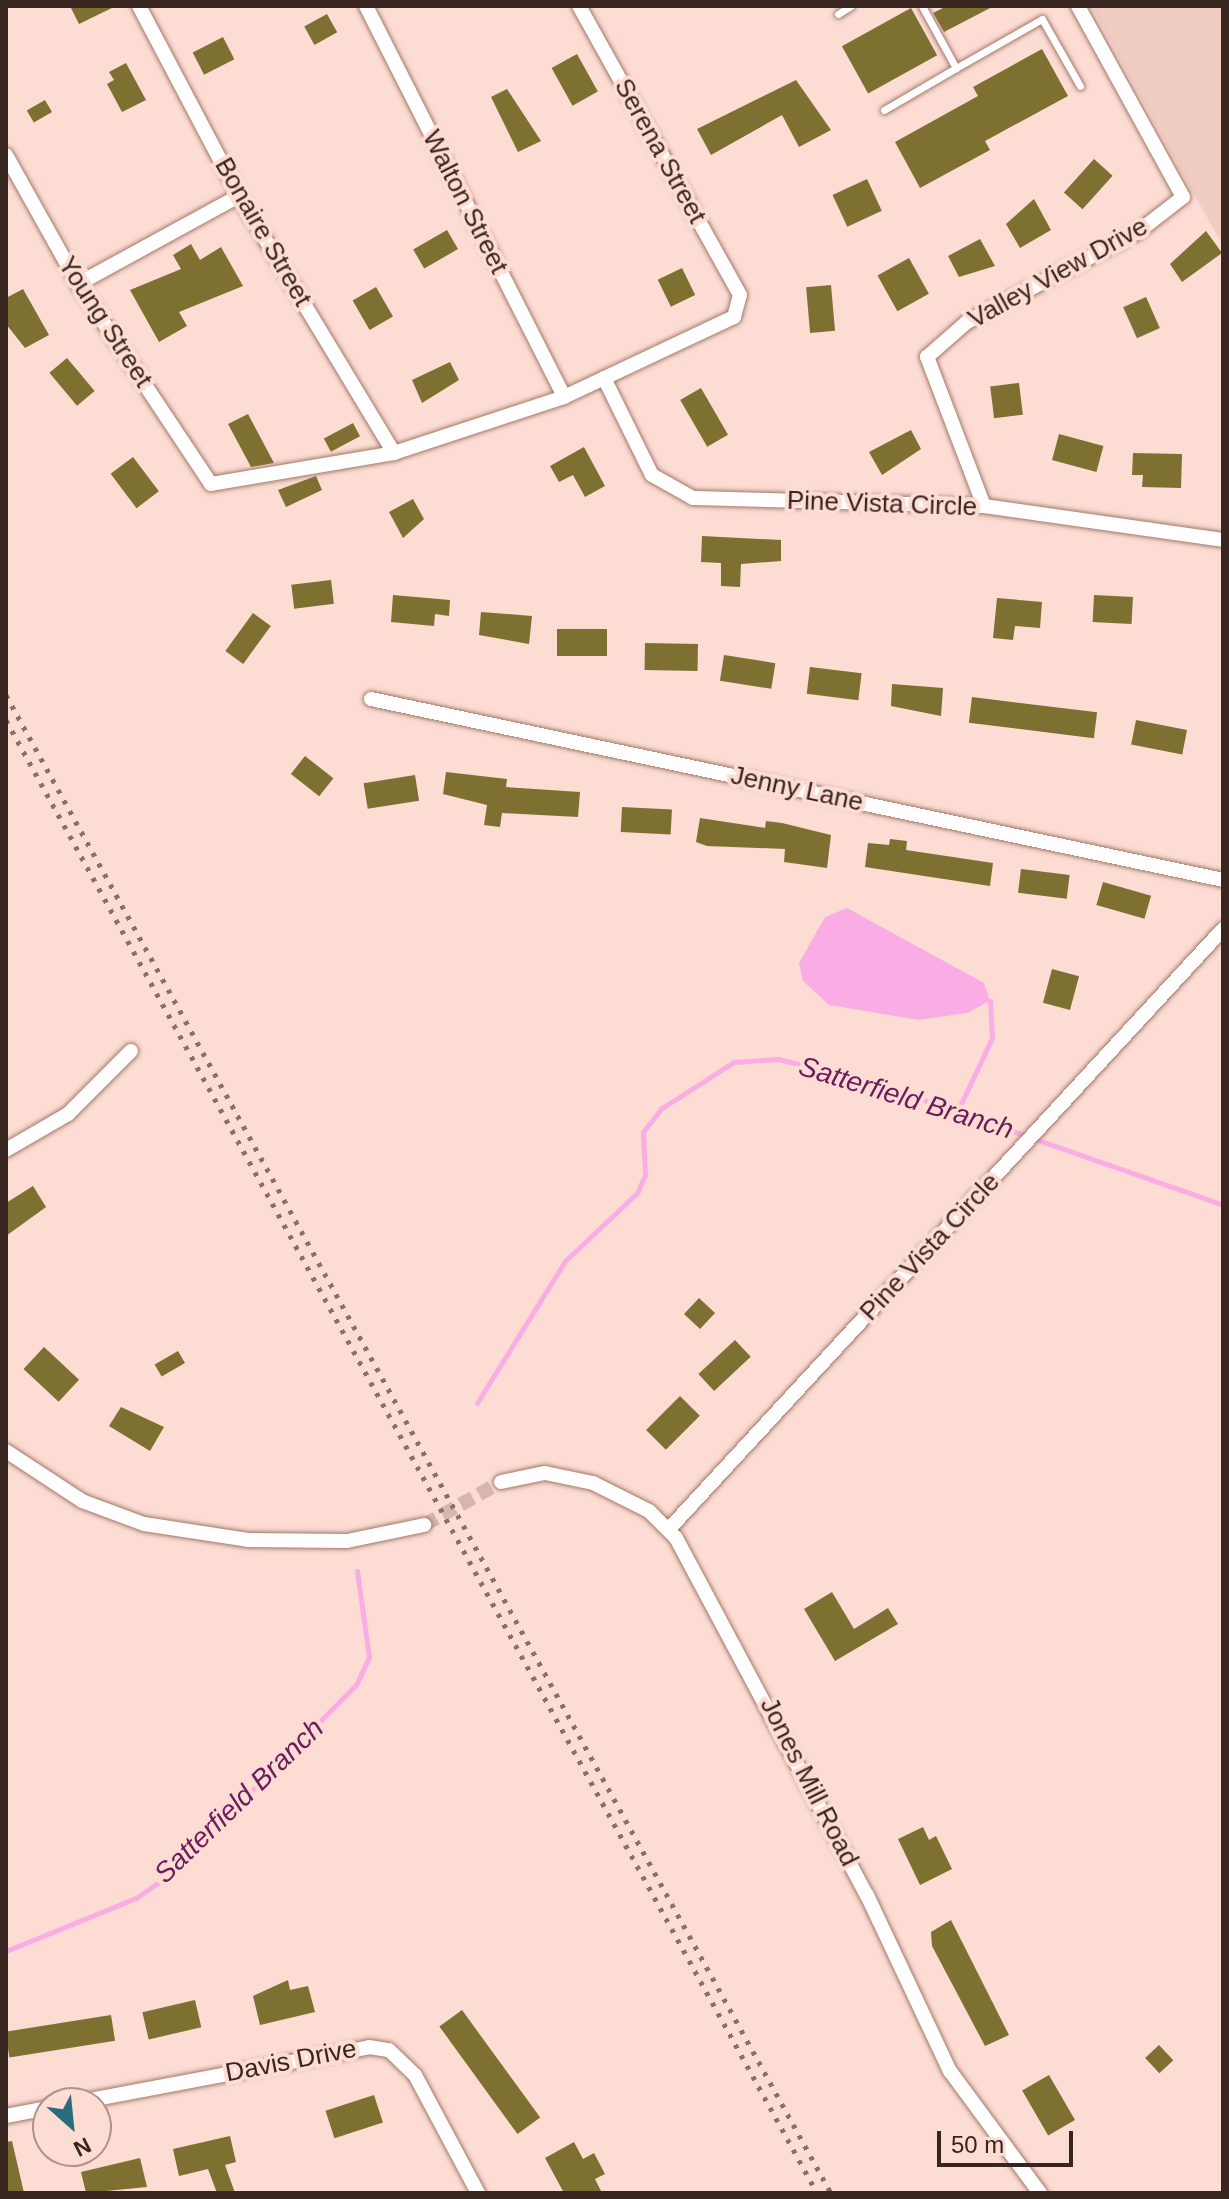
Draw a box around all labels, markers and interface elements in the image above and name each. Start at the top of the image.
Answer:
street label: Serena Street [607,73,713,229]
street label: Walton Street [416,125,514,279]
street label: Bonaire Street [208,152,318,312]
street label: Valley View Drive [963,211,1153,335]
street label: Young Street [51,251,159,393]
street label: Pine Vista Circle [786,485,978,523]
street label: Jenny Lane [728,760,866,818]
water label: Satterfield Branch [795,1049,1017,1147]
street label: Pine Vista Circle [854,1167,1006,1327]
street label: Jones Mill Road [753,1693,865,1871]
water label: Satterfield Branch [147,1712,331,1890]
street label: Davis Drive [223,2033,359,2089]
north arrow [32,2087,112,2167]
scale bar [941,2115,1077,2165]
text: 50 m [951,2131,1004,2158]
text: N [69,2132,95,2162]

